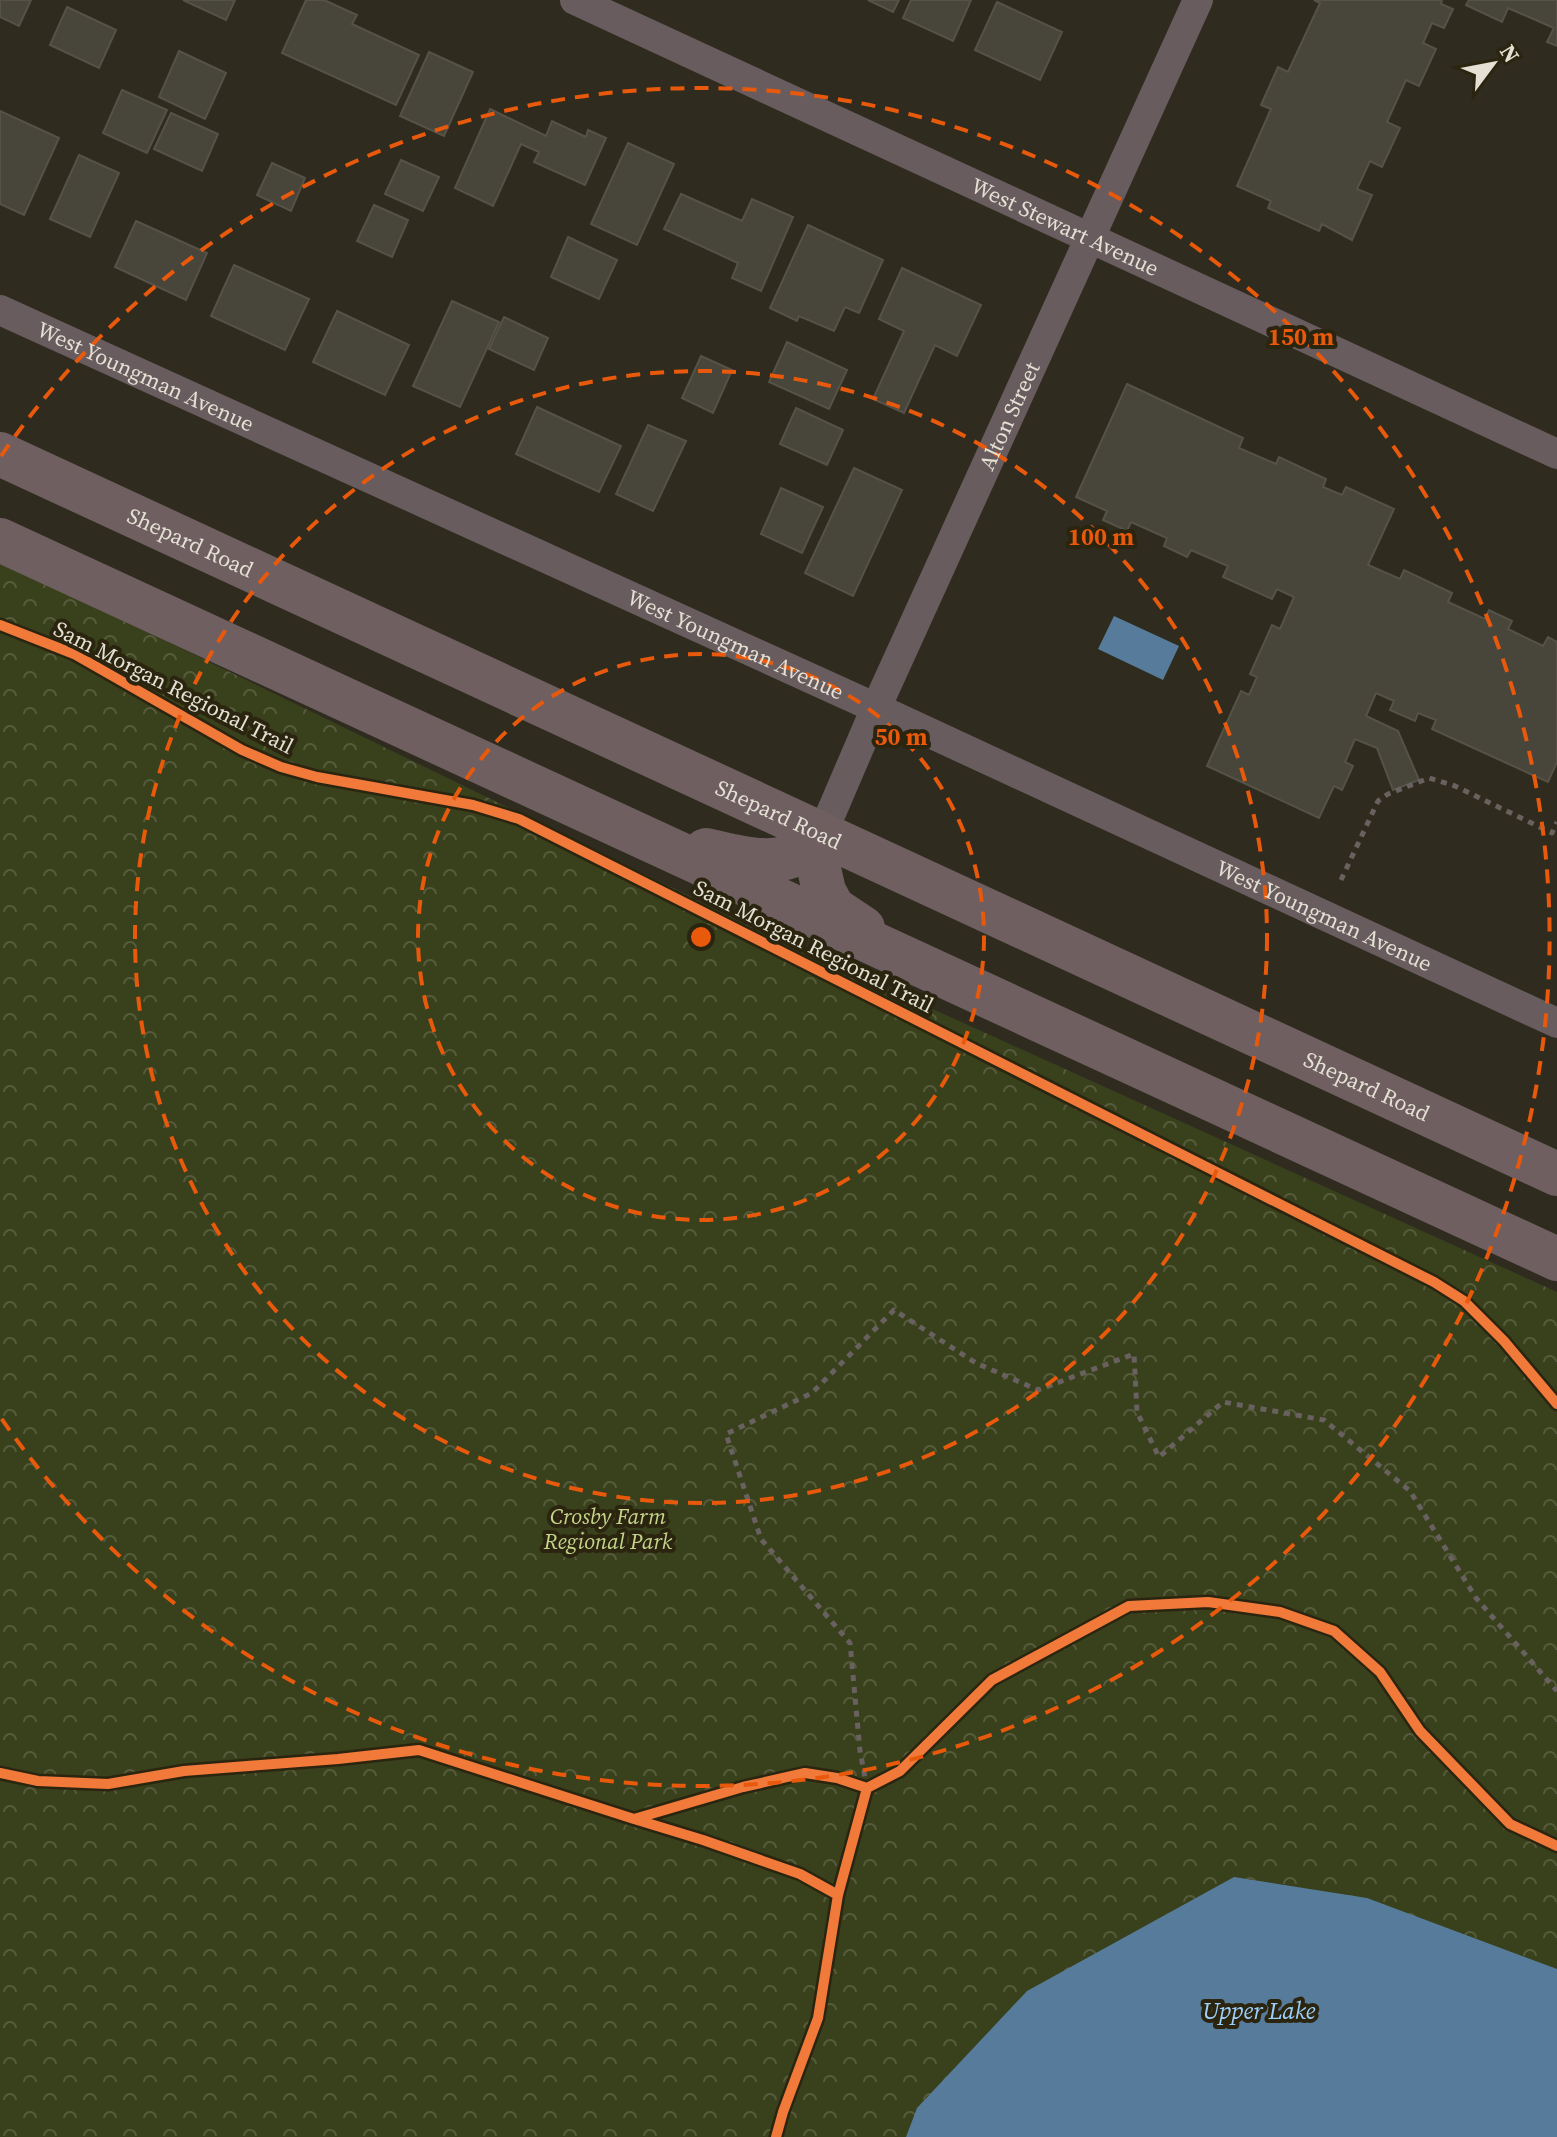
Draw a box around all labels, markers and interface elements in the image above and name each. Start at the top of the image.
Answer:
north arrow [1453,24,1533,104]
text: N [1493,39,1527,68]
street label: West Stewart Avenue [966,170,1164,283]
street label: West Youngman Avenue [32,314,259,438]
text: 150 m [1268,320,1334,353]
street label: Alton Street [971,356,1047,475]
street label: Shepard Road [123,500,259,584]
text: 100 m [1068,520,1134,553]
street label: West Youngman Avenue [622,582,849,707]
street label: Sam Morgan Regional Trail [49,613,299,761]
text: 50 m [875,720,928,753]
street label: Shepard Road [711,772,847,856]
street label: West Youngman Avenue [1211,852,1437,978]
street label: Sam Morgan Regional Trail [689,872,939,1020]
centre of rings [687,923,715,951]
street label: Shepard Road [1299,1044,1435,1128]
park label: Crosby Farm Regional Park [543,1501,673,1556]
water label: Upper Lake [1202,1994,1316,2027]

